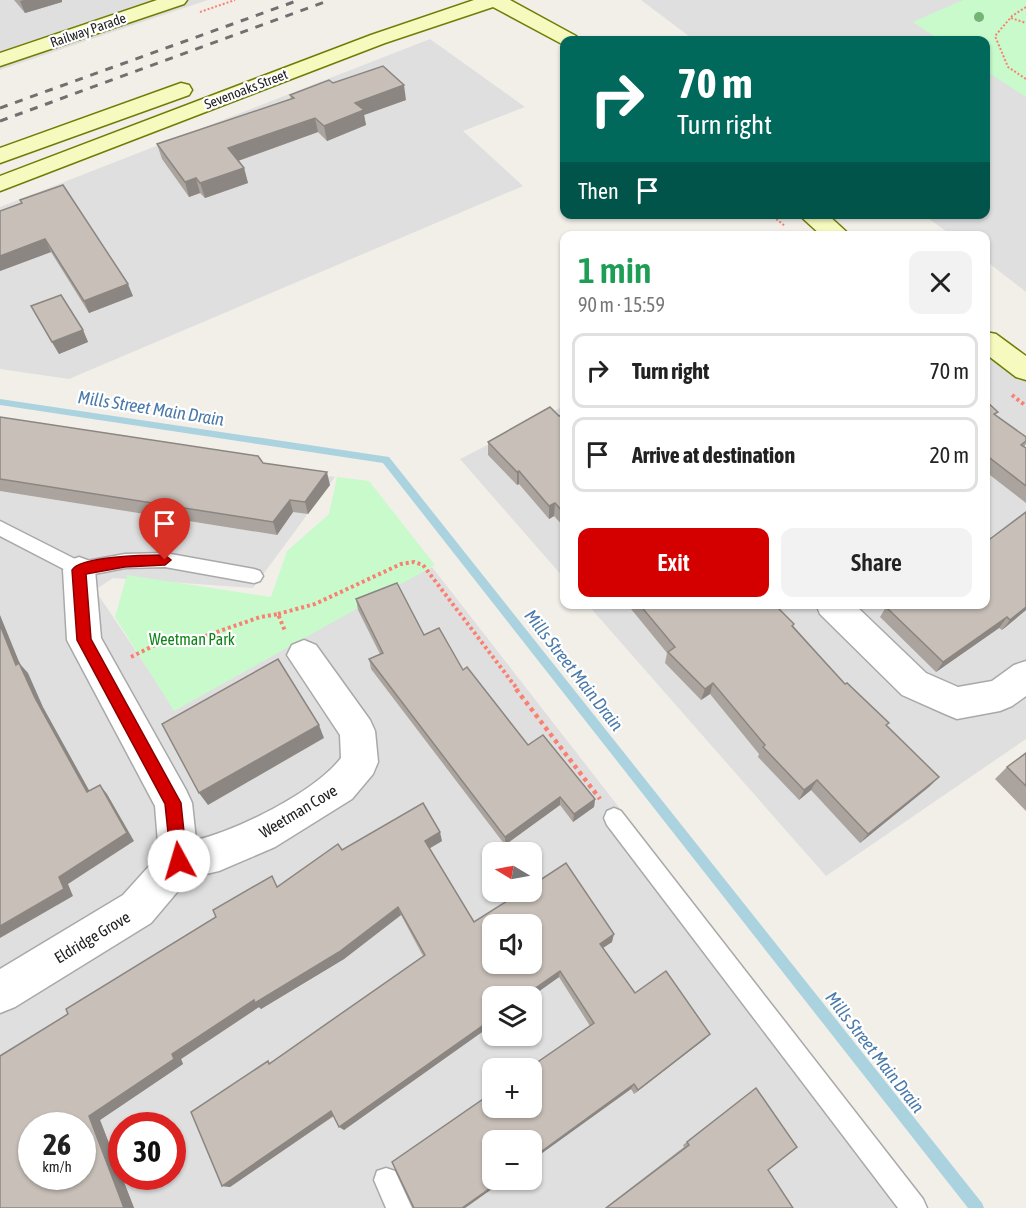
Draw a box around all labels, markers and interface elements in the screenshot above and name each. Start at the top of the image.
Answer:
street label: Railway Parade [48,10,128,50]
text: 70 m [677,59,752,107]
icon: right [578,60,656,138]
street label: Sevenoaks Street [202,66,290,112]
text: Turn right [677,109,772,140]
icon: arrive [631,174,664,207]
text: Then [578,178,619,204]
text: 1 min [578,249,652,291]
button: close [909,251,972,314]
text: 90 m · 15:59 [578,293,665,316]
icon: right [581,354,614,387]
text: Turn right [632,358,709,384]
text: 70 m [929,358,969,384]
water label: Mills Street Main Drain [76,386,226,430]
icon: arrive [581,438,614,471]
text: Arrive at destination [632,442,795,468]
text: 20 m [929,442,969,468]
pin [139,498,190,560]
icon: arrive [148,507,181,540]
button: Exit [578,528,769,597]
button: Share [781,528,972,597]
water label: Mills Street Main Drain [520,605,628,735]
park label: Weetman Park [149,630,235,648]
street label: Weetman Cove [256,781,340,841]
position arrow [147,829,211,893]
north arrow [482,842,542,902]
map controls [482,842,542,1190]
street label: Eldridge Grove [51,907,133,967]
button: sound [482,914,542,974]
button: layers [482,986,542,1046]
water label: Mills Street Main Drain [821,987,929,1117]
button: + [482,1058,542,1118]
speed limit sign: 30 [108,1112,186,1190]
text: 26 [43,1127,71,1161]
button: − [482,1130,542,1190]
text: km/h [42,1158,72,1175]

